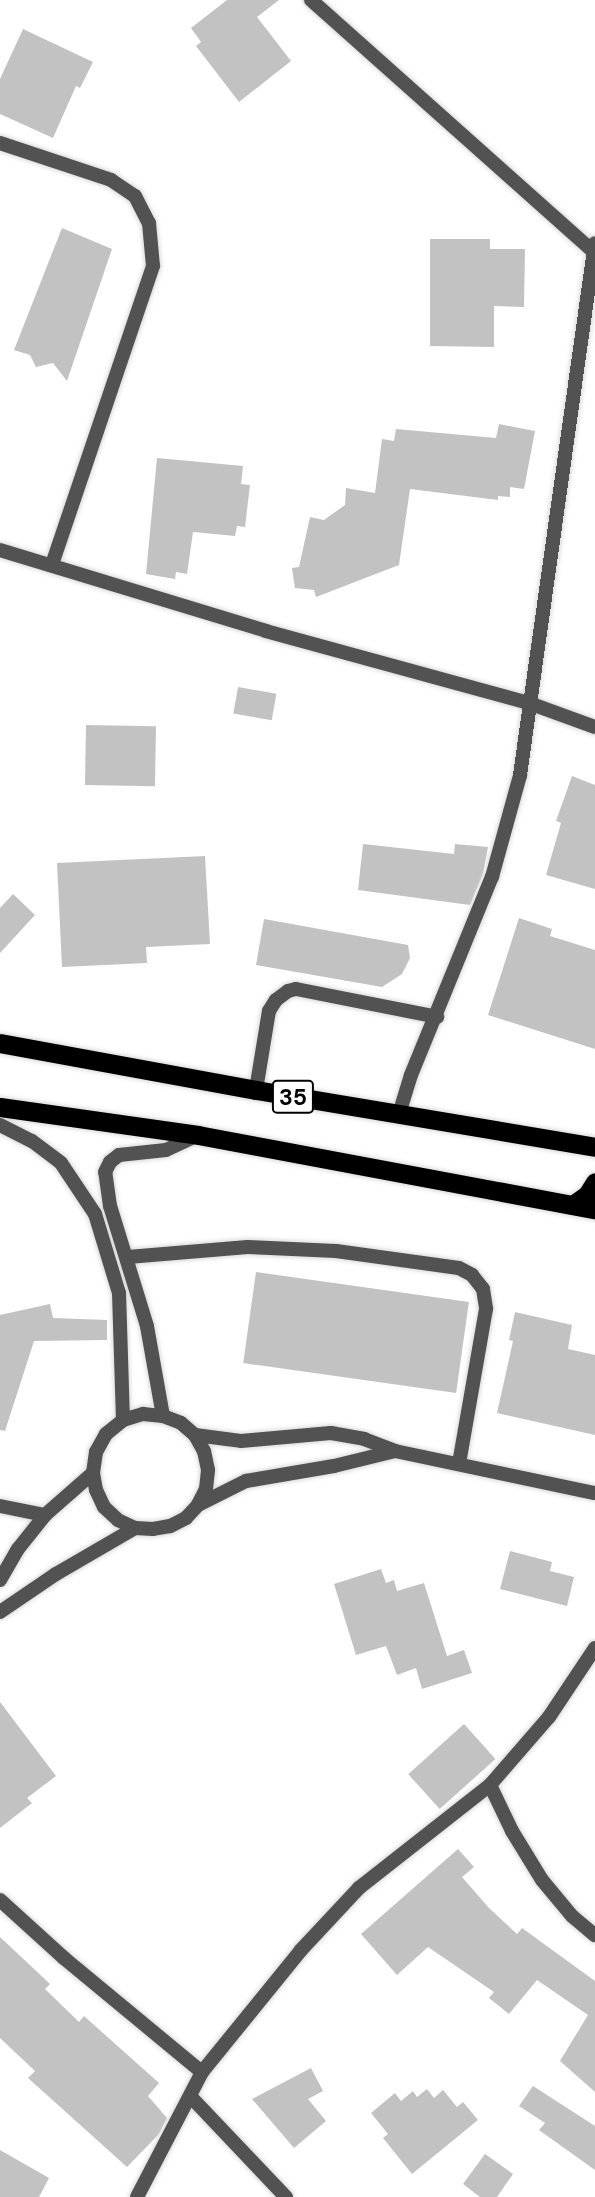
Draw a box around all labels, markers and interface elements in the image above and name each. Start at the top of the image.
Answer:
road number: 35 [270,1078,316,1116]

